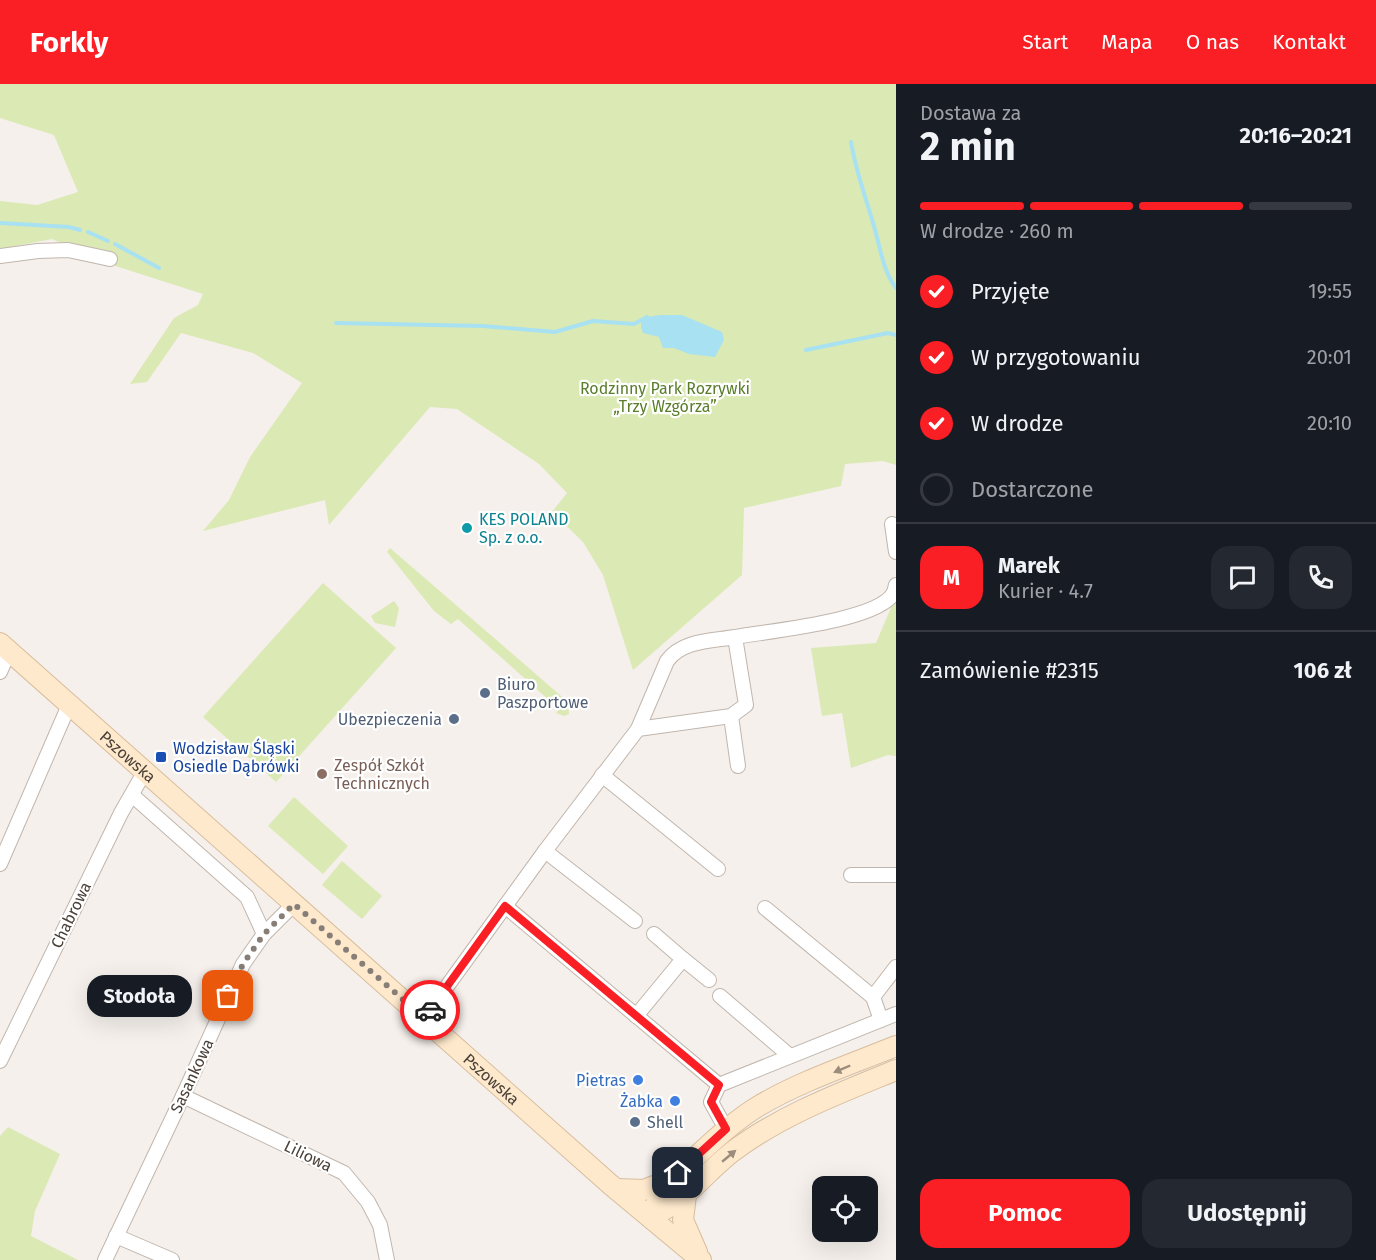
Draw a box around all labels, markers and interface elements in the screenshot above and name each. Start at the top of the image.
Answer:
text: Forkly [30,26,108,59]
text: Start [1022,29,1068,55]
text: Mapa [1101,29,1153,55]
text: O nas [1186,29,1239,55]
text: Kontakt [1272,29,1346,55]
text: Dostawa za [920,101,1021,125]
text: 20:16–20:21 [1240,122,1352,149]
text: 2 min [920,124,1016,170]
text: W drodze · 260 m [920,219,1074,243]
icon: check [920,275,953,308]
text: Przyjęte [971,278,1050,305]
text: 19:55 [1308,279,1352,303]
icon: check [920,341,953,374]
text: W przygotowaniu [971,344,1141,371]
text: 20:01 [1307,345,1352,369]
park label: Rodzinny Park Rozrywki „Trzy Wzgórza” [580,379,750,416]
icon: check [920,407,953,440]
text: W drodze [971,410,1063,437]
text: 20:10 [1307,411,1352,435]
text: Dostarczone [971,476,1094,503]
place label: KES POLAND Sp. z o.o. [479,510,569,547]
marker: KES POLAND Sp. z o.o. [460,521,474,535]
button: chat [1211,546,1274,609]
button: phone [1289,546,1352,609]
text: Marek [998,552,1060,579]
text: M [943,564,960,591]
text: Kurier · 4.7 [998,579,1093,603]
text: Zamówienie #2315 [920,657,1099,684]
text: 106 zł [1294,657,1352,684]
place label: Biuro Paszportowe [497,675,589,712]
marker: Biuro Paszportowe [478,686,492,700]
place label: Ubezpieczenia [338,710,442,729]
marker: Ubezpieczenia [447,712,461,726]
street label: Pszowska [96,727,160,786]
place label: Wodzisław Śląski Osiedle Dąbrówki [173,738,299,777]
marker: Wodzisław Śląski Osiedle Dąbrówki [154,750,168,764]
place label: Zespół Szkół Technicznych [334,756,430,793]
marker: Zespół Szkół Technicznych [315,767,329,781]
street label: Chabrowa [47,879,95,951]
pin [202,970,253,1021]
callout: Stodoła [87,975,192,1017]
icon: bag [211,979,244,1012]
courier [400,980,460,1040]
text: Stodoła [104,984,175,1008]
icon: car [414,994,447,1027]
street label: Sasankowa [166,1036,218,1116]
street label: Pszowska [460,1049,523,1109]
one-way arrow [833,1065,851,1074]
place label: Pietras [576,1071,626,1090]
marker: Pietras [631,1073,645,1087]
place label: Żabka [620,1091,663,1111]
marker: Żabka [668,1094,682,1108]
place label: Shell [647,1113,684,1132]
marker: Shell [628,1115,642,1129]
street label: Liliowa [281,1136,335,1176]
pin [652,1147,703,1198]
one-way arrow [721,1150,736,1163]
icon: home [661,1156,694,1189]
map controls [812,1176,878,1242]
button: locate [812,1176,878,1242]
button: Pomoc [920,1179,1130,1248]
button: Udostępnij [1142,1179,1352,1248]

